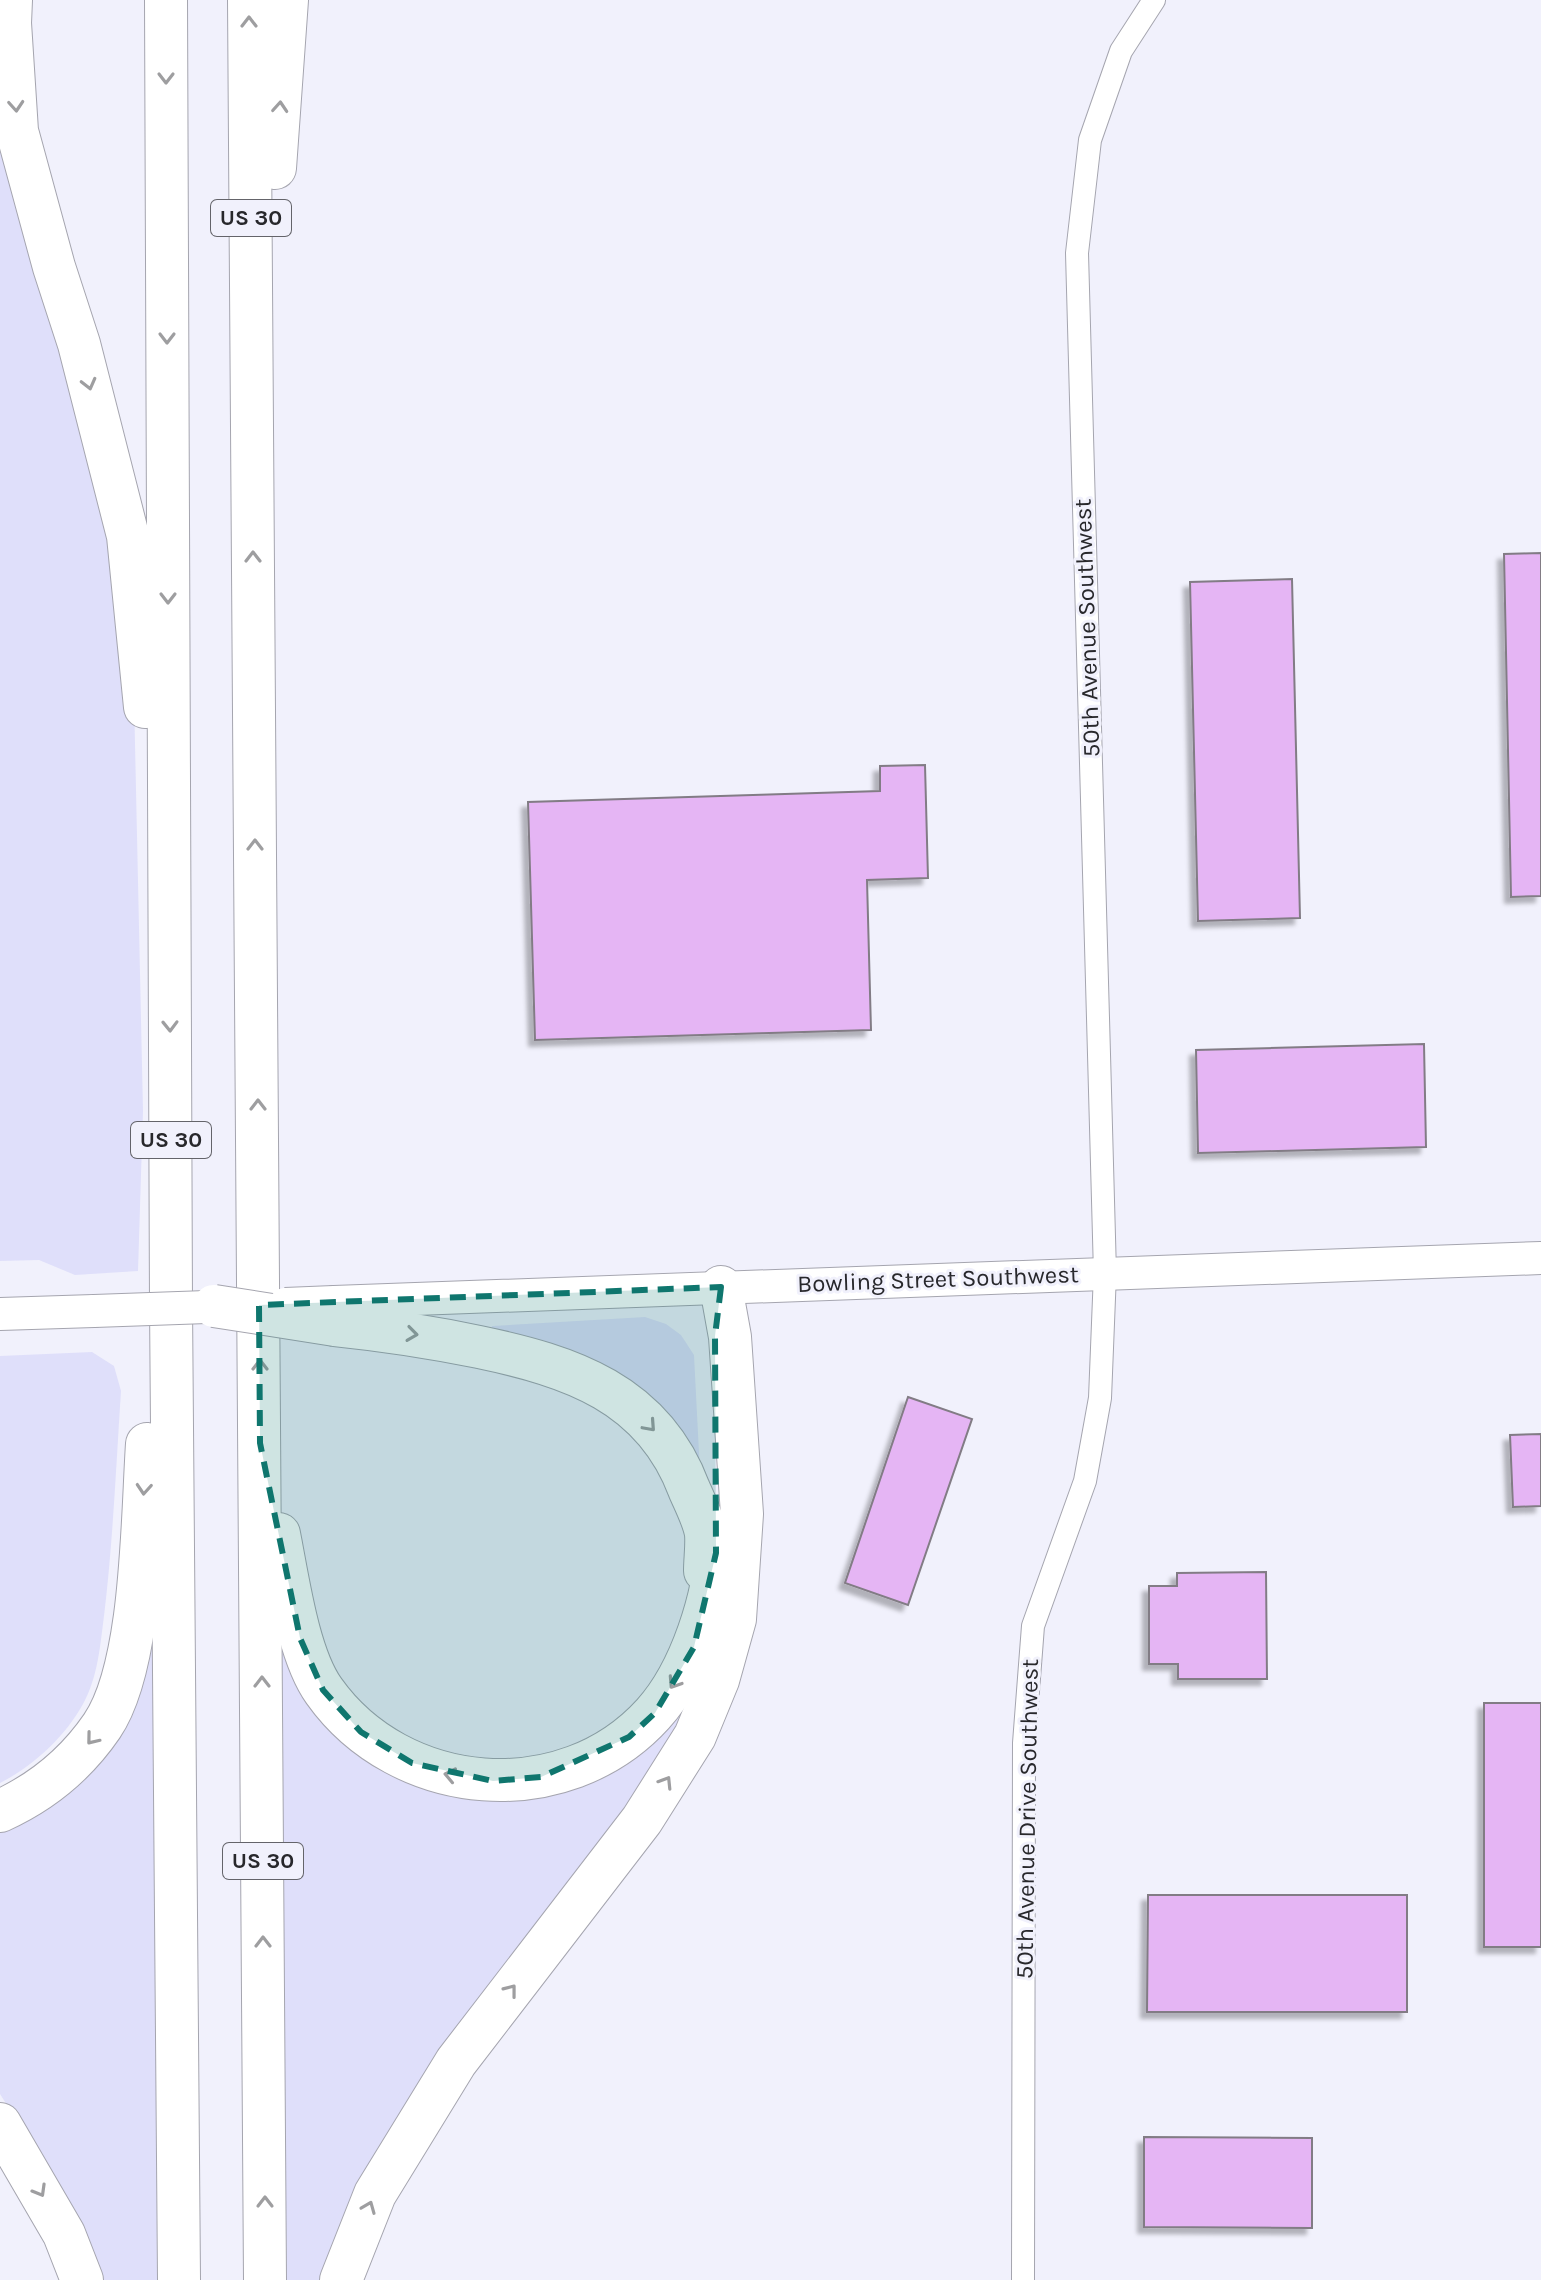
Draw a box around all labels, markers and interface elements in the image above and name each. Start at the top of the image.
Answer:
one-way arrow [240,15,258,28]
one-way arrow [157,72,175,85]
one-way arrow [7,100,24,113]
one-way arrow [271,100,288,113]
road number: US 30 [211,200,291,236]
one-way arrow [158,332,176,345]
one-way arrow [80,376,97,390]
street label: 50th Avenue Southwest [1068,498,1106,758]
one-way arrow [244,550,262,563]
one-way arrow [159,592,177,605]
one-way arrow [247,838,264,851]
one-way arrow [161,1020,179,1033]
one-way arrow [249,1098,266,1111]
road number: US 30 [131,1122,211,1158]
street label: Bowling Street Southwest [797,1260,1079,1298]
one-way arrow [406,1326,419,1343]
one-way arrow [251,1358,269,1371]
one-way arrow [640,1416,655,1431]
one-way arrow [136,1483,153,1496]
street label: 50th Avenue Drive Southwest [1010,1659,1044,1979]
one-way arrow [253,1675,271,1688]
one-way arrow [669,1675,684,1689]
one-way arrow [87,1730,102,1744]
one-way arrow [443,1767,456,1784]
one-way arrow [656,1776,671,1790]
road number: US 30 [223,1843,303,1879]
one-way arrow [254,1935,272,1948]
one-way arrow [501,1984,515,1999]
one-way arrow [30,2182,46,2197]
one-way arrow [256,2195,274,2208]
one-way arrow [360,2201,376,2215]

